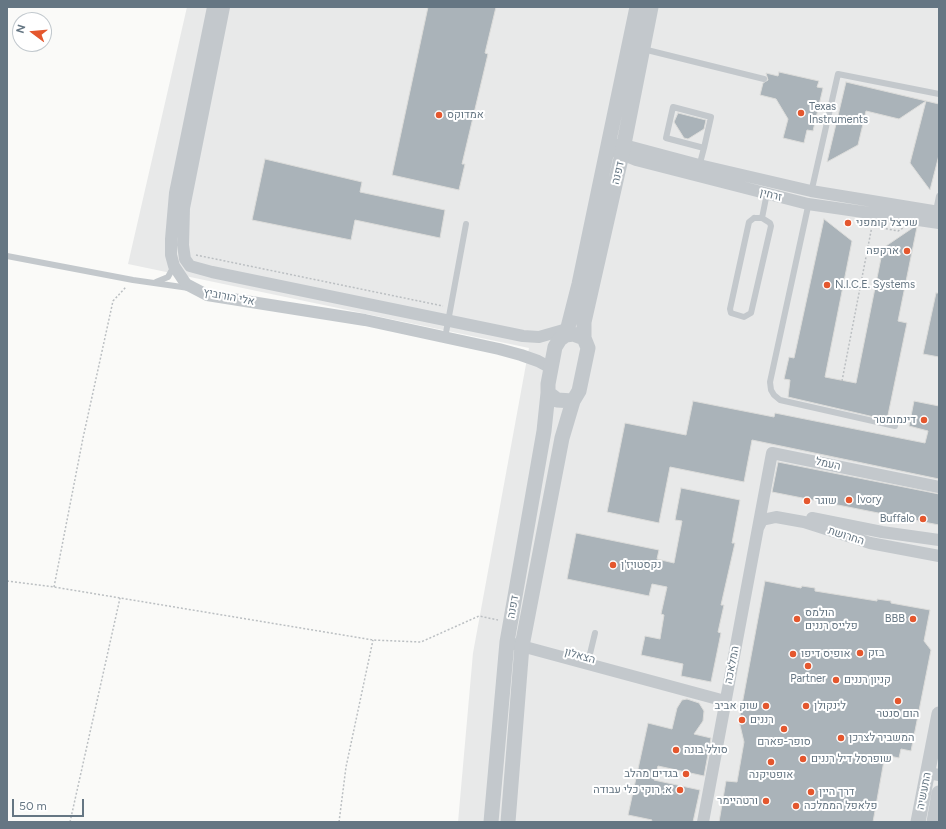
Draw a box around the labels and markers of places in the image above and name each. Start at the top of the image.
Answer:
place label: Texas Instruments [809,100,868,126]
place label: אמדוקס [447,108,484,122]
marker: Texas Instruments [796,108,806,118]
marker: אמדוקס [434,110,444,120]
place label: שניצל קומפני [856,216,918,230]
marker: שניצל קומפני [843,218,853,228]
place label: ארקפה [866,244,899,258]
marker: ארקפה [902,246,912,256]
place label: N.I.C.E. Systems [835,278,915,292]
marker: N.I.C.E. Systems [822,280,832,290]
place label: דינמומטר [874,413,916,427]
marker: דינמומטר [919,415,929,425]
place label: Ivory [857,493,881,507]
place label: שוגר [815,494,837,508]
marker: Ivory [844,495,854,505]
marker: שוגר [802,496,812,506]
place label: Buffalo [880,512,915,526]
marker: Buffalo [918,514,928,524]
place label: נקסטויז'ן [621,558,661,572]
marker: נקסטויז'ן [608,560,618,570]
place label: הולמס פלייס רננים [805,606,858,632]
place label: BBB [885,612,905,626]
marker: הולמס פלייס רננים [792,614,802,624]
marker: BBB [908,614,918,624]
place label: בזק [868,646,885,660]
place label: אופיס דיפו [801,647,850,661]
marker: בזק [855,648,865,658]
marker: אופיס דיפו [788,649,798,659]
marker: Partner [803,661,813,671]
place label: Partner [790,672,826,686]
place label: קניון רננים [844,673,891,687]
marker: קניון רננים [831,675,841,685]
marker: הום סנטר [893,696,903,706]
place label: שוק אביב [715,699,758,713]
place label: לינקולן [814,699,846,713]
marker: שוק אביב [761,701,771,711]
marker: לינקולן [801,701,811,711]
place label: הום סנטר [877,707,919,721]
place label: רננים [750,713,774,727]
marker: רננים [737,715,747,725]
marker: סופר-פארם [779,724,789,734]
place label: המשביר לצרכן [849,731,915,745]
marker: המשביר לצרכן [836,733,846,743]
place label: סופר-פארם [757,735,811,749]
place label: סולל בונה [684,743,728,757]
marker: סולל בונה [671,745,681,755]
place label: שופרסל דיל רננים [811,752,892,766]
marker: שופרסל דיל רננים [798,754,808,764]
marker: אופטיקנה [766,757,776,767]
place label: בגדים מהלב [624,767,678,781]
place label: אופטיקנה [749,768,793,782]
marker: בגדים מהלב [681,769,691,779]
place label: א. רוקי כלי עבודה [593,783,672,797]
marker: א. רוקי כלי עבודה [675,785,685,795]
place label: דרך היין [819,785,855,799]
marker: דרך היין [806,787,816,797]
place label: ורטהיימר [717,794,758,808]
marker: ורטהיימר [761,796,771,806]
place label: פלאפל הממלכה [804,799,877,813]
marker: פלאפל הממלכה [791,801,801,811]

